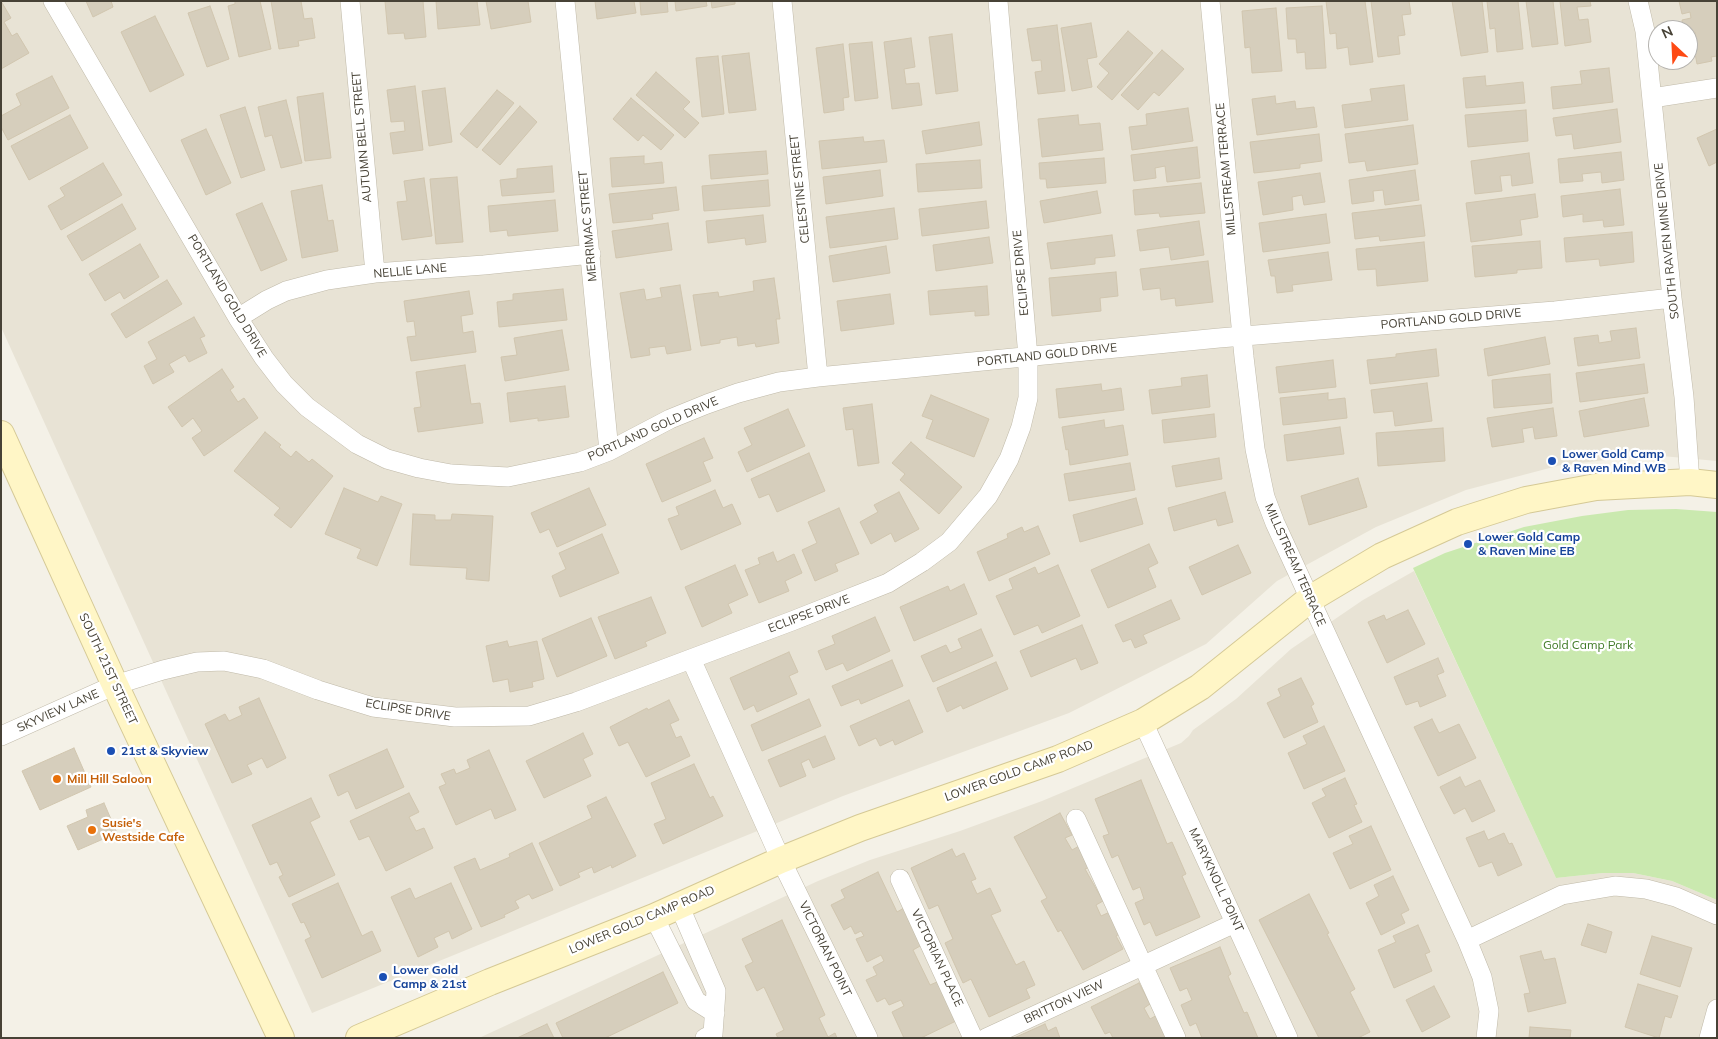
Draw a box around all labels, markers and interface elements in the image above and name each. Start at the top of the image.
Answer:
north arrow [1648,20,1698,70]
text: N [1658,22,1676,43]
street label: AUTUMN BELL STREET [349,71,375,203]
street label: MILLSTREAM TERRACE [1213,102,1239,236]
street label: CELESTINE STREET [787,134,813,244]
street label: SOUTH RAVEN MINE DRIVE [1652,162,1682,320]
street label: MERRIMAC STREET [576,170,600,282]
street label: ECLIPSE DRIVE [1010,229,1032,317]
street label: PORTLAND GOLD DRIVE [185,232,269,360]
street label: NELLIE LANE [373,261,447,281]
street label: PORTLAND GOLD DRIVE [1380,306,1522,332]
street label: PORTLAND GOLD DRIVE [976,340,1118,370]
street label: PORTLAND GOLD DRIVE [586,394,720,464]
place label: Lower Gold Camp & Raven Mind WB [1562,447,1666,475]
marker: Lower Gold Camp & Raven Mind WB [1546,455,1558,467]
street label: MILLSTREAM TERRACE [1261,501,1329,629]
place label: Lower Gold Camp & Raven Mine EB [1478,530,1580,558]
marker: Lower Gold Camp & Raven Mine EB [1462,538,1474,550]
street label: ECLIPSE DRIVE [766,592,852,636]
street label: SOUTH 21ST STREET [76,611,140,727]
park label: Gold Camp Park [1543,638,1633,652]
street label: SKYVIEW LANE [15,686,101,736]
street label: ECLIPSE DRIVE [364,696,452,724]
street label: LOWER GOLD CAMP ROAD [943,737,1095,805]
place label: 21st & Skyview [121,744,208,758]
marker: 21st & Skyview [105,745,117,757]
place label: Mill Hill Saloon [67,772,152,786]
marker: Mill Hill Saloon [51,773,63,785]
place label: Susie's Westside Cafe [102,816,184,844]
marker: Susie's Westside Cafe [86,824,98,836]
street label: MARYKNOLL POINT [1186,826,1246,934]
street label: LOWER GOLD CAMP ROAD [567,883,717,957]
street label: VICTORIAN POINT [796,899,854,999]
street label: VICTORIAN PLACE [908,907,966,1009]
place label: Lower Gold Camp & 21st [393,963,466,991]
marker: Lower Gold Camp & 21st [377,971,389,983]
street label: BRITTON VIEW [1022,977,1106,1027]

